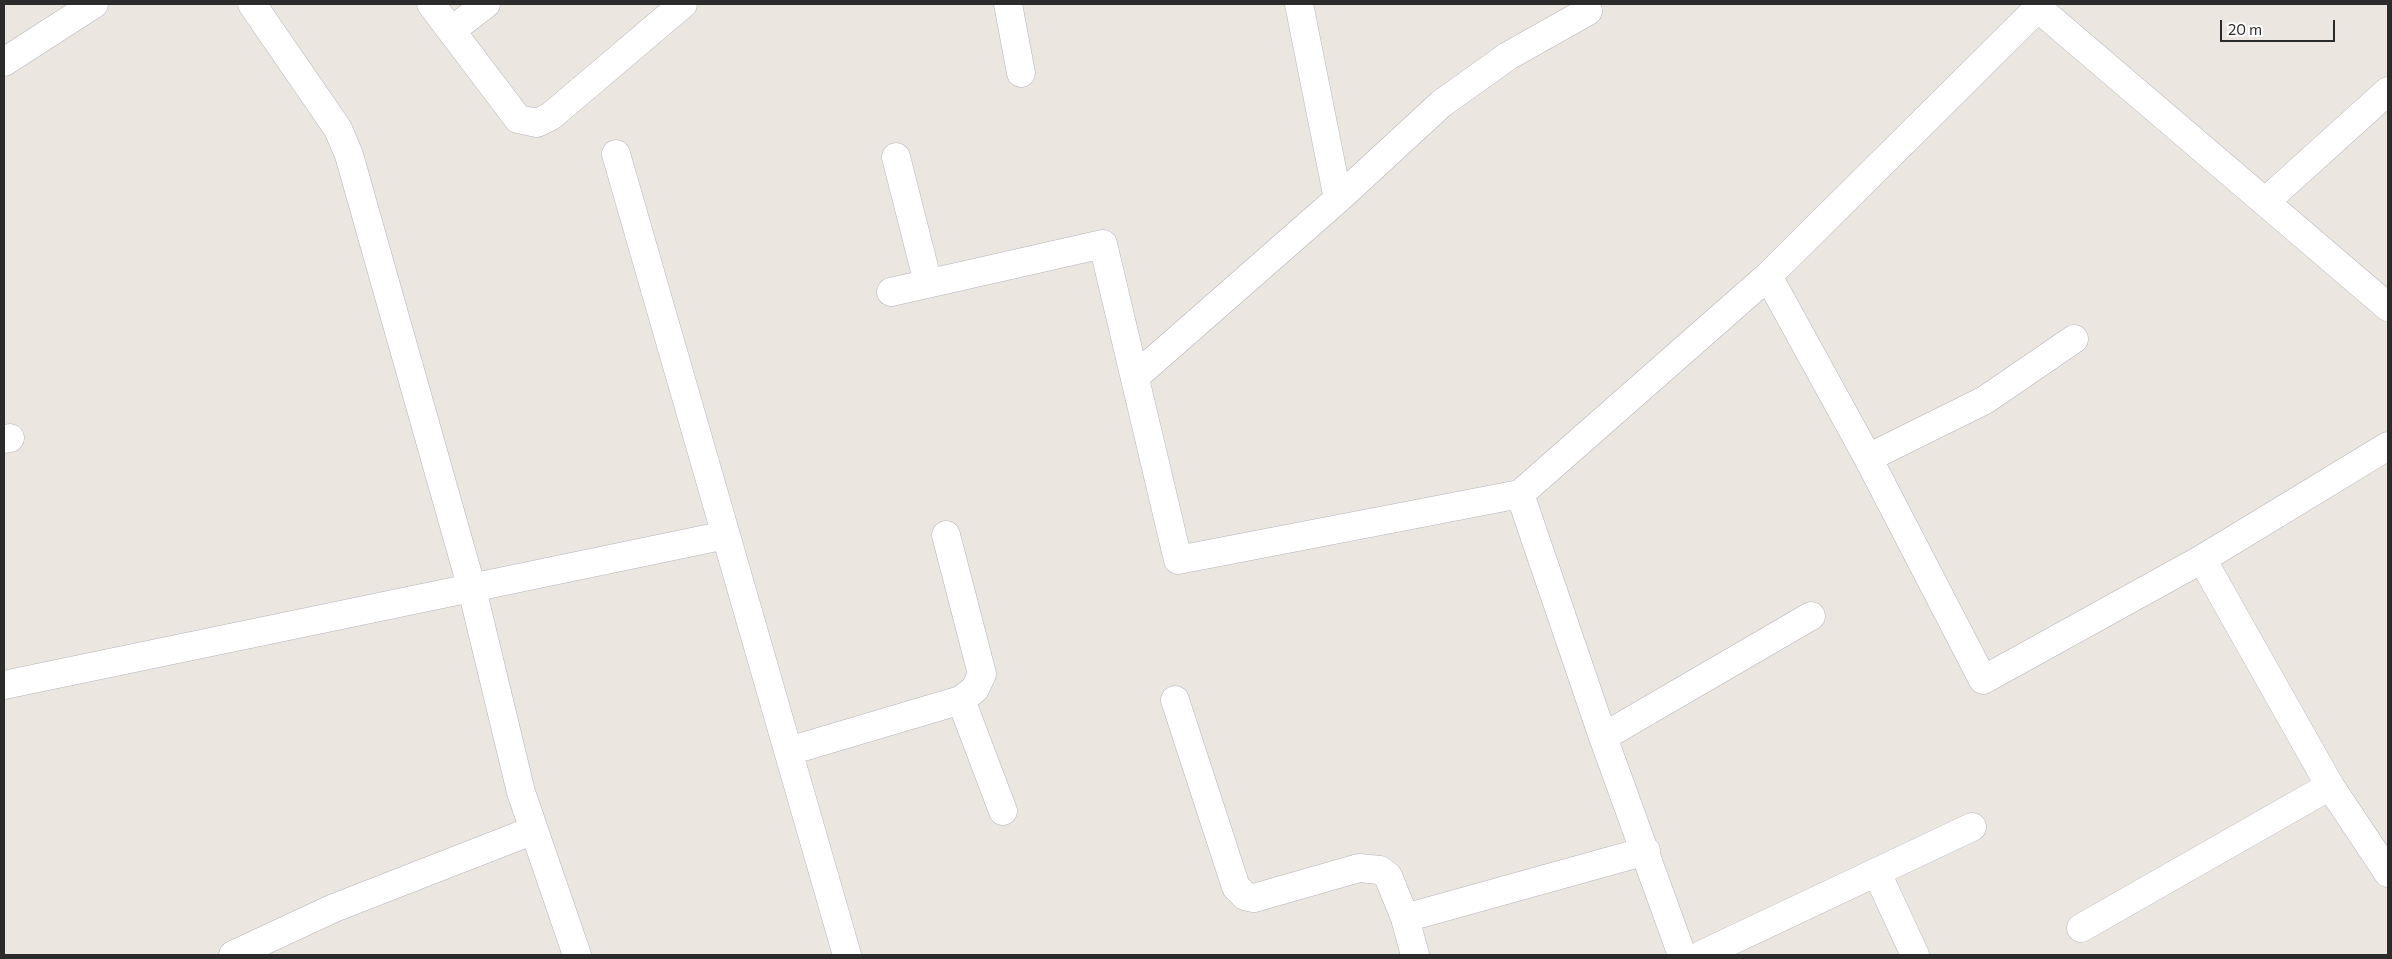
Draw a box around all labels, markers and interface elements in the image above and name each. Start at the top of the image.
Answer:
scale bar [2222,10,2337,42]
text: 20 m [2228,20,2262,38]

